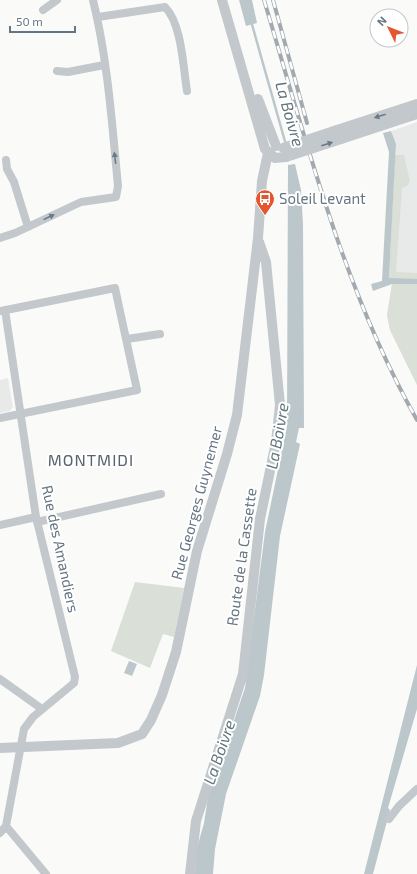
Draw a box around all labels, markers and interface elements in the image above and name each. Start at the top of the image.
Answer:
scale bar [10,8,75,34]
north arrow [369,8,409,48]
text: N [374,13,389,28]
text: 50 m [16,14,43,28]
water label: La Boivre [272,79,309,149]
one-way arrow [374,113,386,119]
one-way arrow [321,140,333,146]
one-way arrow [112,152,118,164]
bus stop icon: Soleil Levant [254,188,276,216]
place label: Soleil Levant [279,189,366,207]
one-way arrow [43,214,54,220]
water label: La Boivre [261,401,292,471]
street label: Rue Georges Guynemer [167,424,225,582]
district label: MONTMIDI [48,450,134,469]
street label: Rue des Amandiers [39,483,83,614]
street label: Route de la Cassette [222,487,260,627]
water label: La Boivre [199,717,239,787]

